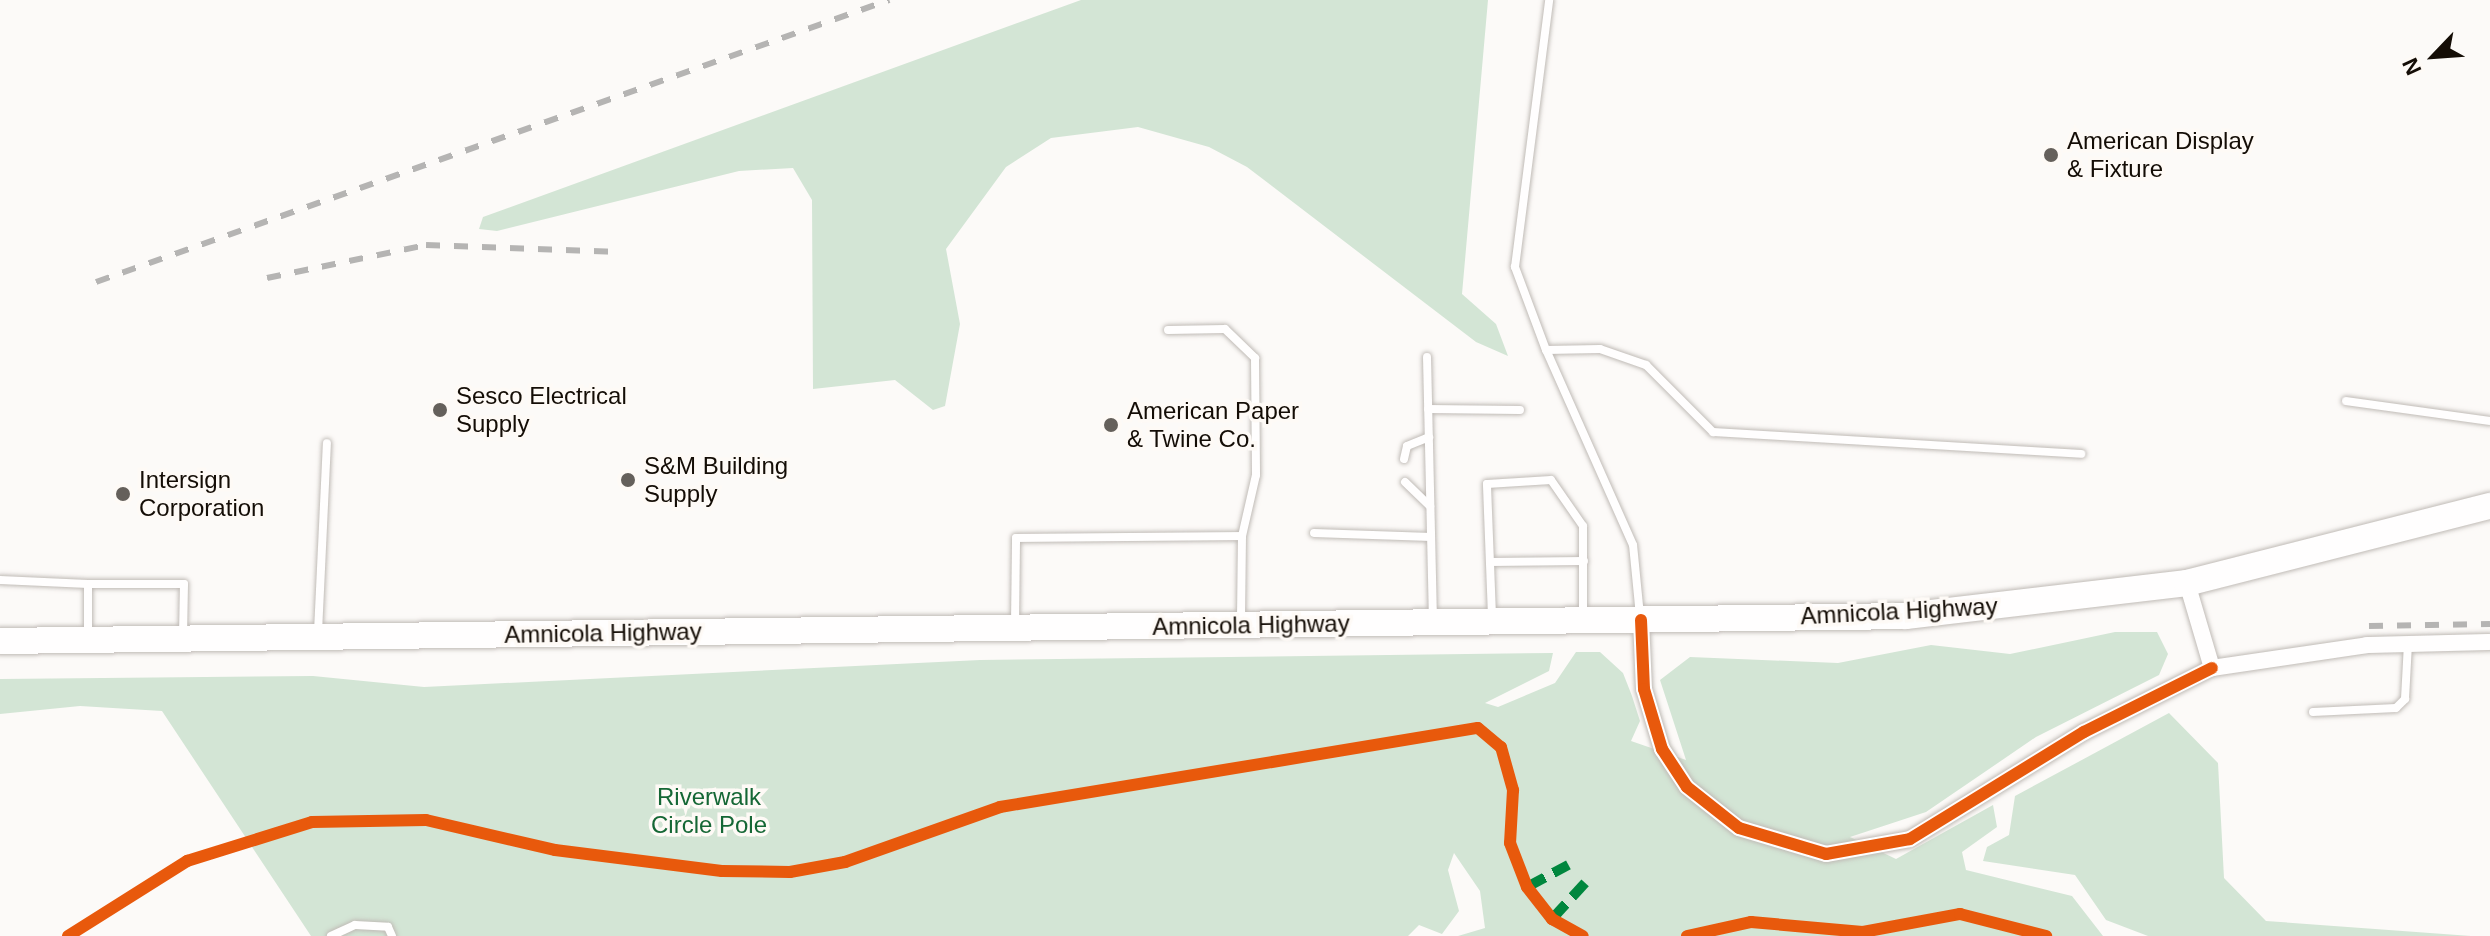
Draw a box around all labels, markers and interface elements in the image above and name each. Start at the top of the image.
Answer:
north arrow [2394,16,2474,96]
text: N [2397,54,2426,79]
place label: American Display & Fixture [2067,127,2254,183]
marker: American Display & Fixture [2042,146,2060,164]
place label: Sesco Electrical Supply [456,382,627,438]
place label: American Paper & Twine Co. [1127,397,1299,453]
marker: Sesco Electrical Supply [431,401,449,419]
marker: American Paper & Twine Co. [1102,416,1120,434]
place label: S&M Building Supply [644,452,788,508]
place label: Intersign Corporation [139,466,264,522]
marker: S&M Building Supply [619,471,637,489]
marker: Intersign Corporation [114,485,132,503]
street label: Amnicola Highway [1800,591,1998,631]
street label: Amnicola Highway [1152,609,1350,641]
street label: Amnicola Highway [504,617,702,649]
park label: Riverwalk Circle Pole [651,783,767,839]

